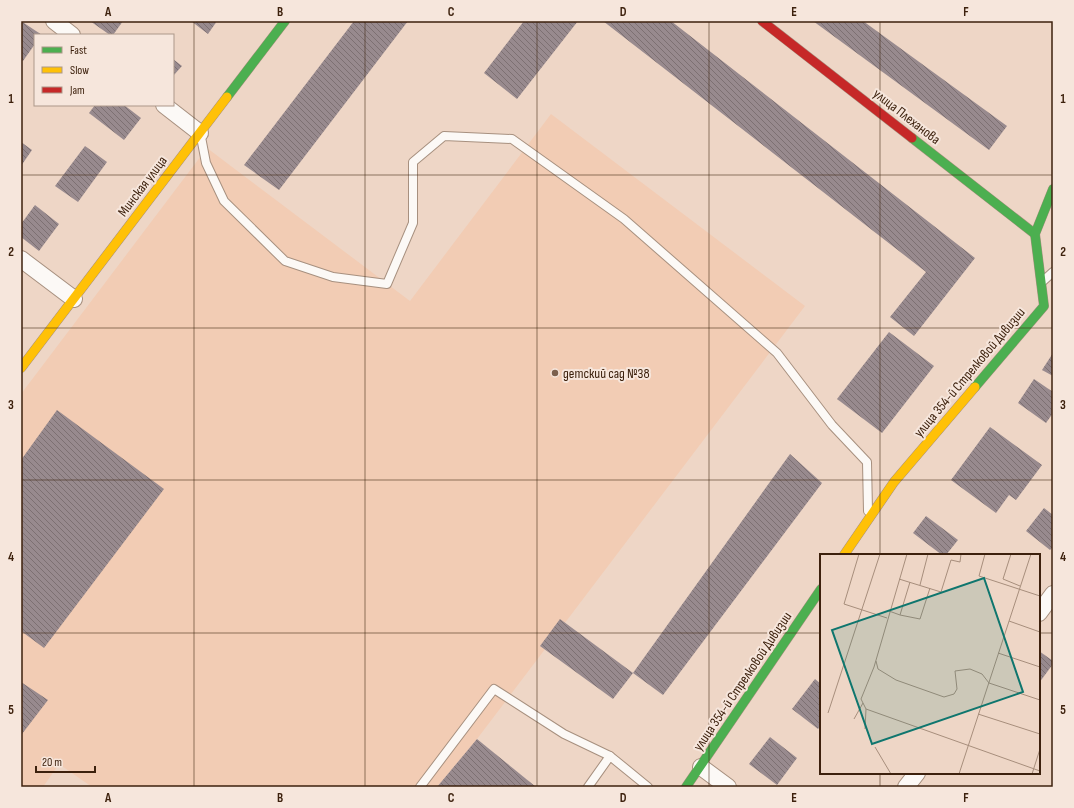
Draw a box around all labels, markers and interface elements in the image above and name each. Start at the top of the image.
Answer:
text: A [104,4,112,20]
text: B [277,4,283,20]
text: C [448,4,455,20]
text: D [620,4,627,20]
text: E [791,4,797,20]
text: F [963,4,969,20]
legend [34,34,174,106]
text: Fast [70,43,87,58]
text: Slow [70,63,89,78]
text: Jam [69,83,85,98]
street label: улица Плеханова [870,85,944,148]
text: 1 [8,91,14,107]
text: 1 [1060,91,1066,107]
street label: Минская улица [114,153,171,220]
text: 2 [8,244,14,260]
text: 2 [1060,244,1066,260]
street label: улица 354-й Стрелковой Дивизии [910,304,1029,441]
place label: детский сад №38 [563,365,650,382]
marker: детский сад №38 [550,368,560,378]
text: 3 [8,397,14,413]
text: 3 [1060,397,1066,413]
text: 4 [8,549,14,565]
text: 4 [1060,549,1066,565]
inset map [820,554,1040,774]
street label: улица 354-й Стрелковой Дивизии [690,609,795,754]
text: 5 [8,702,14,718]
text: 5 [1060,702,1066,718]
scale bar [36,748,95,774]
text: 20 m [42,755,62,770]
text: A [104,790,112,806]
text: B [277,790,283,806]
text: C [448,790,455,806]
text: D [620,790,627,806]
text: E [791,790,797,806]
text: F [963,790,969,806]

